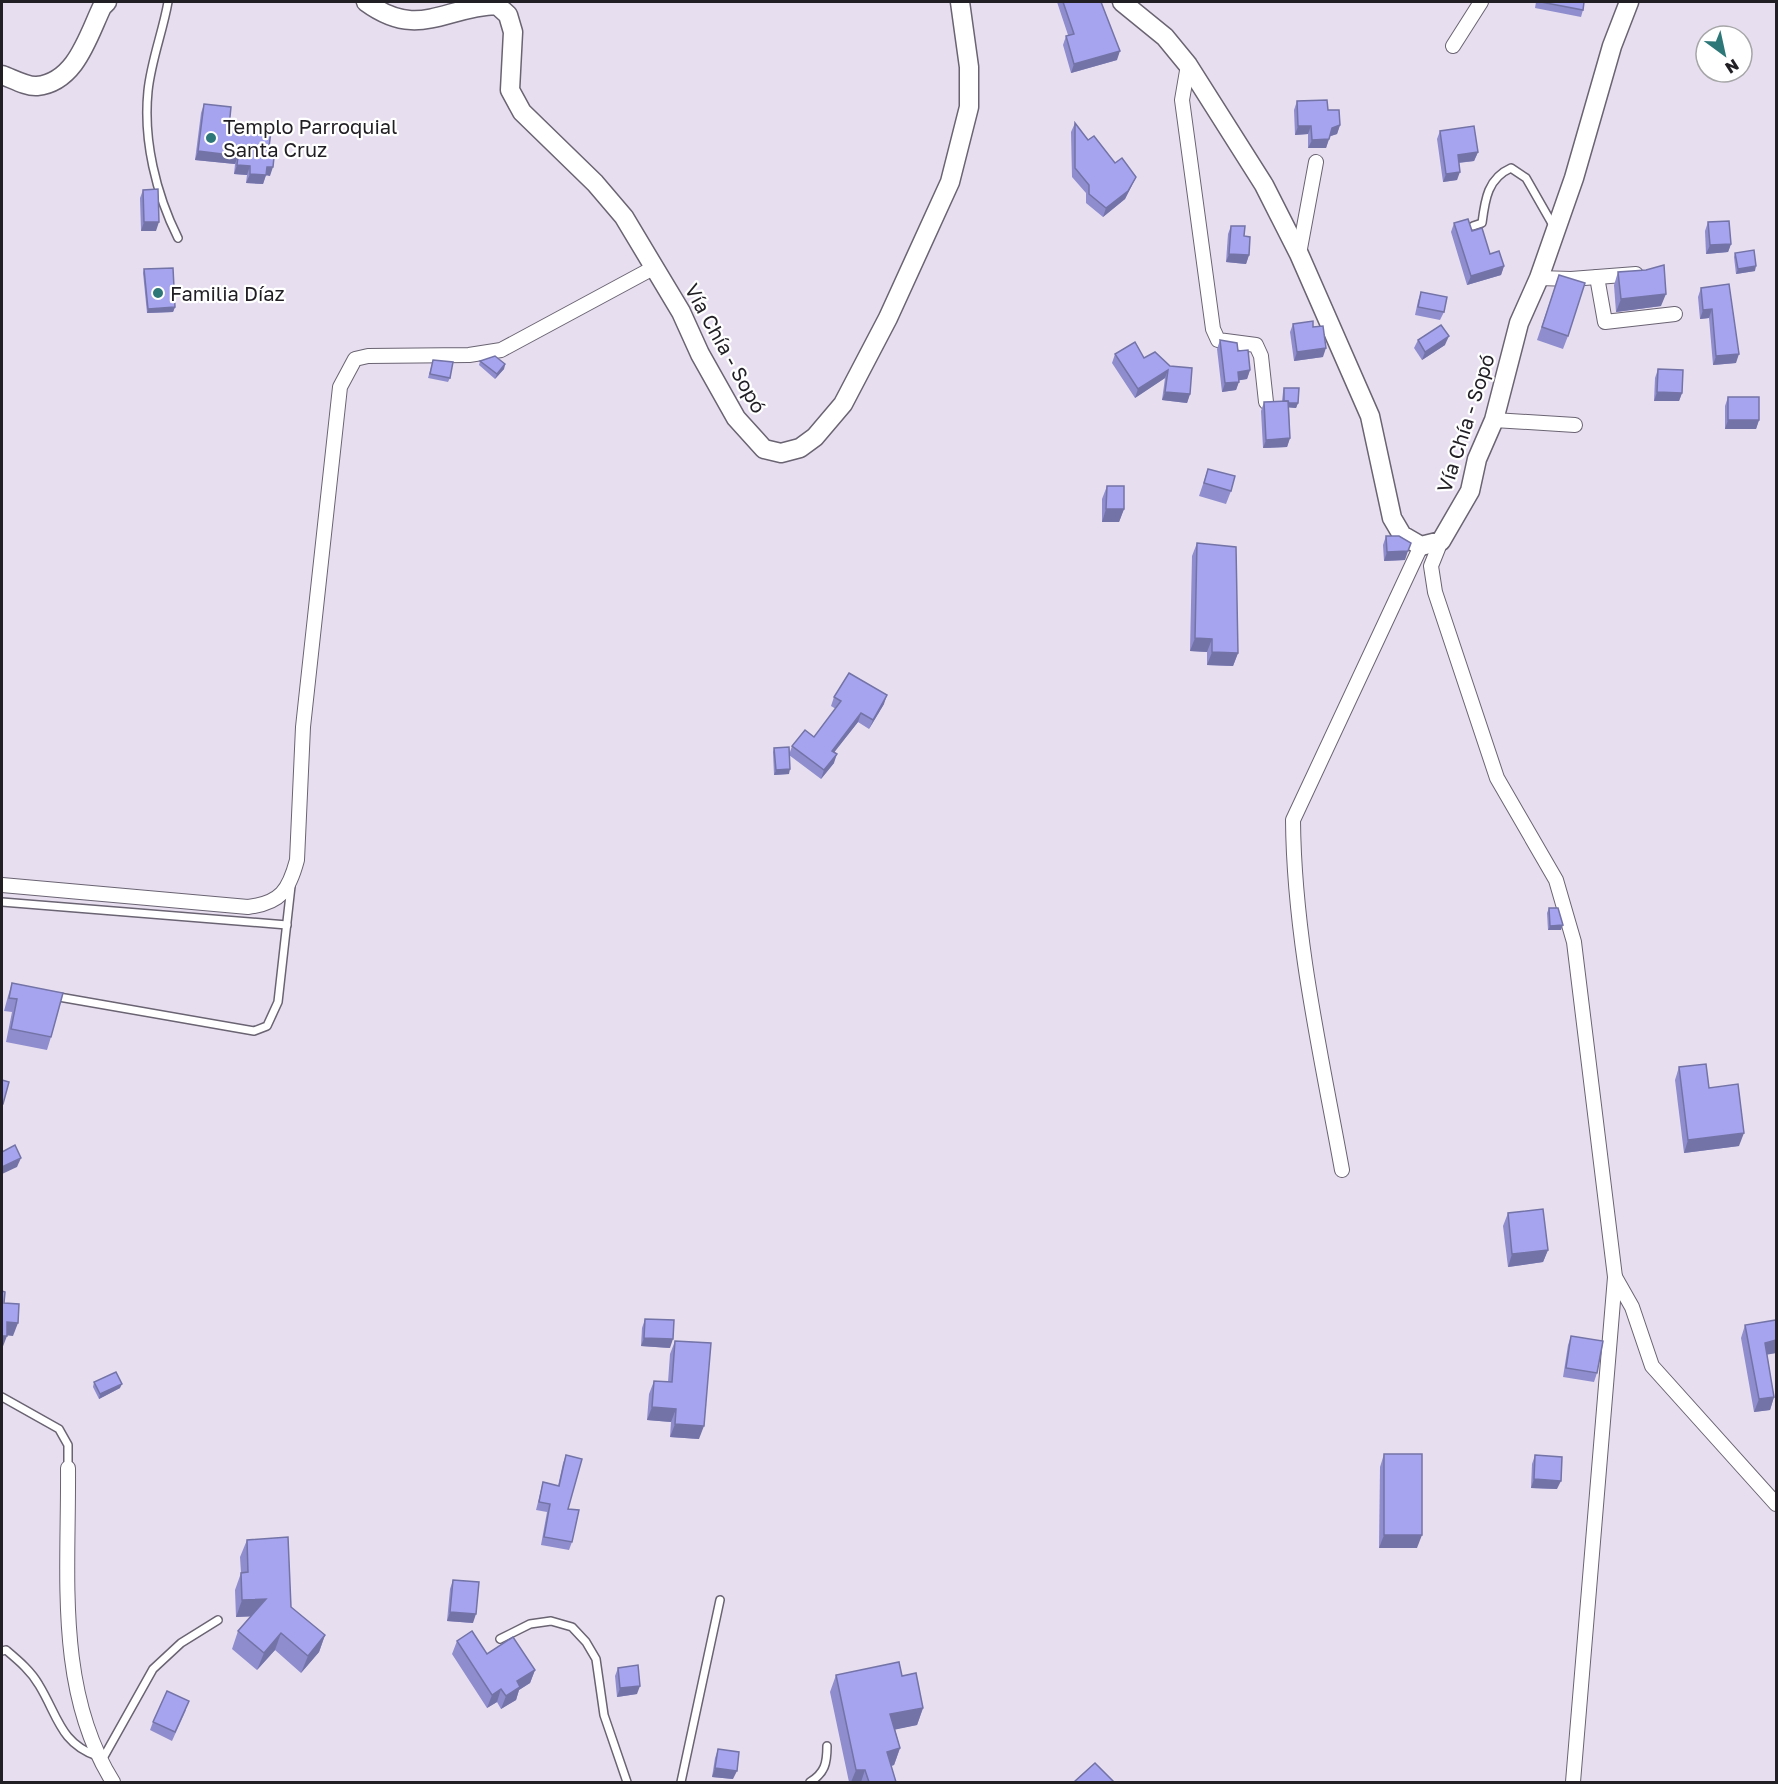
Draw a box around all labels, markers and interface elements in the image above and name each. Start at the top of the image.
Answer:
north arrow [1694,24,1754,84]
text: N [1722,55,1743,78]
place label: Templo Parroquial Santa Cruz [223,114,397,161]
marker: Templo Parroquial Santa Cruz [204,131,218,145]
street label: Vía Chía - Sopó [681,279,771,417]
place label: Familia Díaz [170,281,285,305]
marker: Familia Díaz [151,286,165,300]
street label: Vía Chía - Sopó [1431,351,1499,495]

